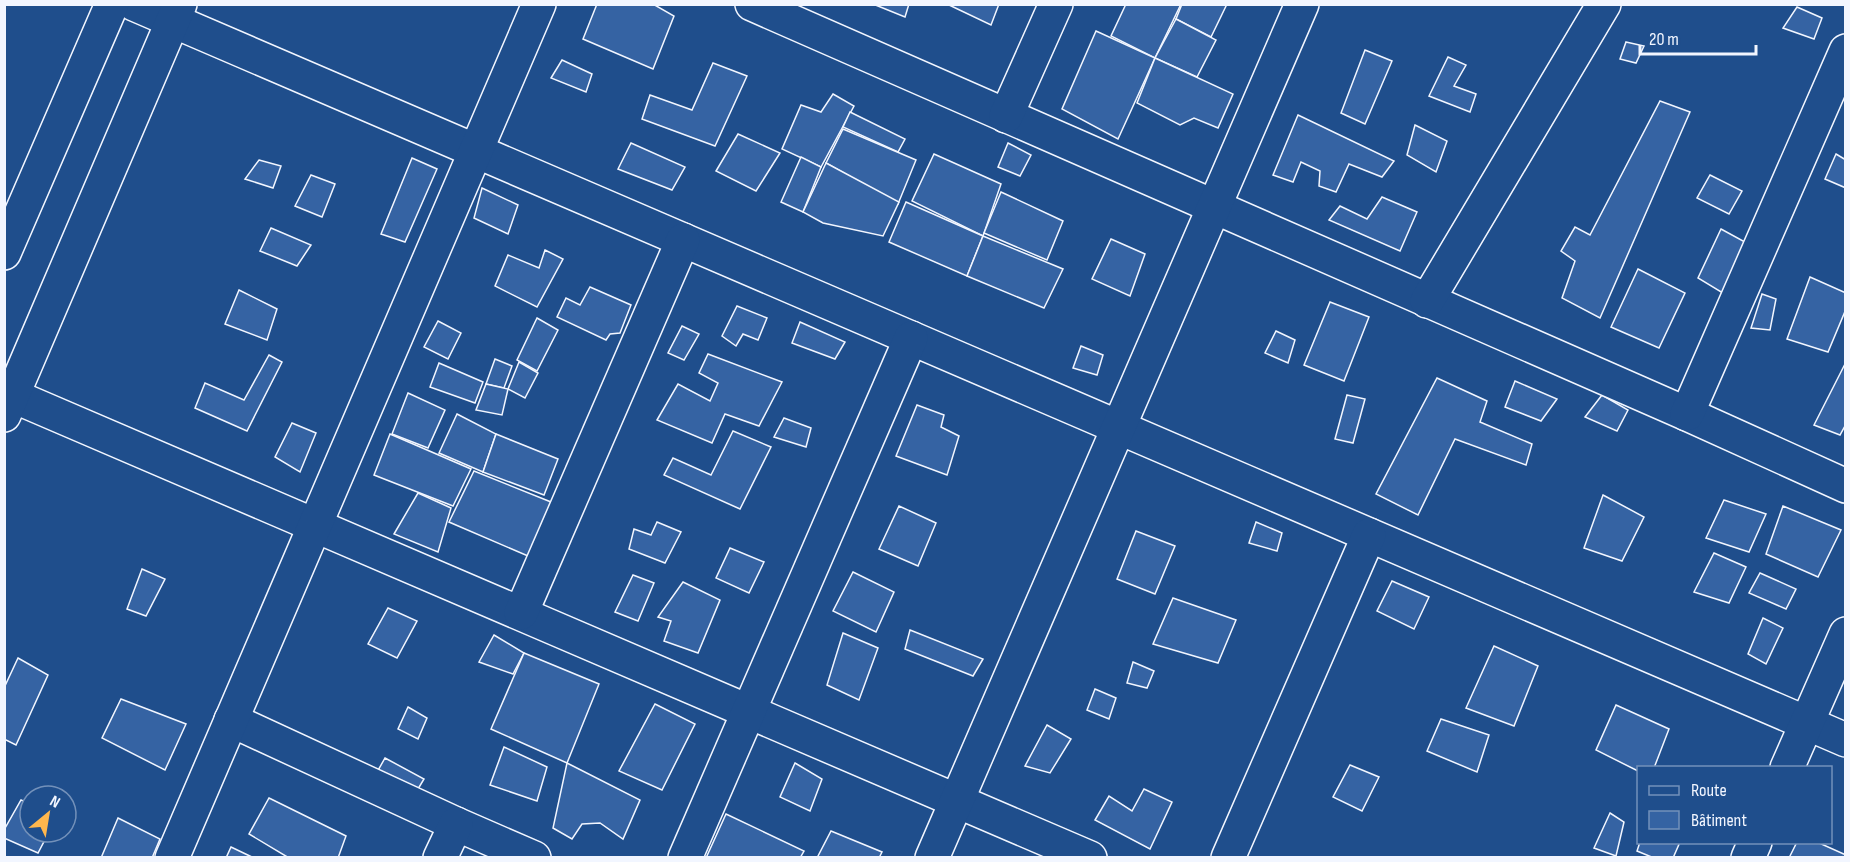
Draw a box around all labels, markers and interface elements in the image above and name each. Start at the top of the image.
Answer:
scale bar [1640,18,1756,56]
text: 20 m [1649,29,1679,50]
legend [1637,766,1832,844]
text: Route [1691,780,1727,801]
north arrow [18,784,78,844]
text: N [46,792,63,813]
text: Bâtiment [1691,810,1747,831]

